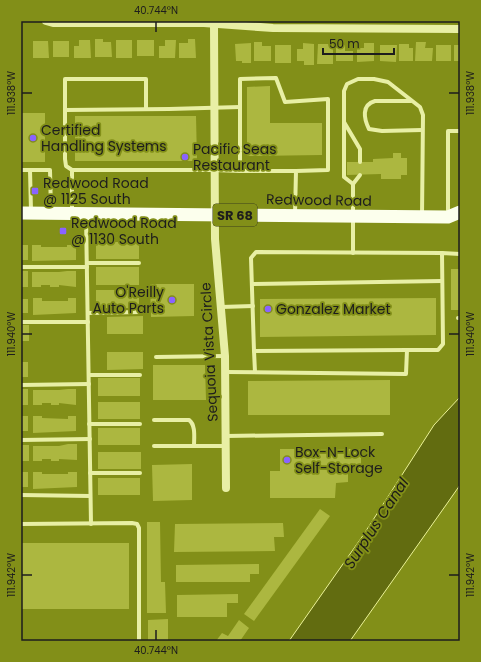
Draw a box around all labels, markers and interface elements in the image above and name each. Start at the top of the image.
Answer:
text: 40.744°N [134,3,178,18]
scale bar [323,30,394,56]
text: 50 m [329,35,360,52]
text: 111.938°W [4,71,19,115]
text: 111.938°W [463,71,478,115]
place label: Certified Handling Systems [41,120,167,156]
marker: Certified Handling Systems [28,133,38,143]
place label: Pacific Seas Restaurant [193,139,276,175]
marker: Pacific Seas Restaurant [180,152,190,162]
place label: Redwood Road @ 1125 South [43,173,149,209]
marker: Redwood Road @ 1125 South [30,186,40,196]
street label: Redwood Road [266,189,372,211]
road number: SR 68 [213,204,257,226]
place label: Redwood Road @ 1130 South [71,213,177,249]
marker: Redwood Road @ 1130 South [58,226,68,236]
street label: Sequoia Vista Circle [195,281,223,422]
place label: O'Reilly Auto Parts [93,282,164,318]
marker: O'Reilly Auto Parts [167,295,177,305]
place label: Gonzalez Market [276,299,391,319]
marker: Gonzalez Market [263,304,273,314]
text: 111.940°W [4,312,19,356]
text: 111.940°W [463,312,478,356]
place label: Box-N-Lock Self-Storage [295,442,383,478]
marker: Box-N-Lock Self-Storage [282,455,292,465]
water label: Surplus Canal [339,473,414,573]
text: 111.942°W [4,553,19,597]
text: 111.942°W [463,553,478,597]
text: 40.744°N [134,643,178,658]

